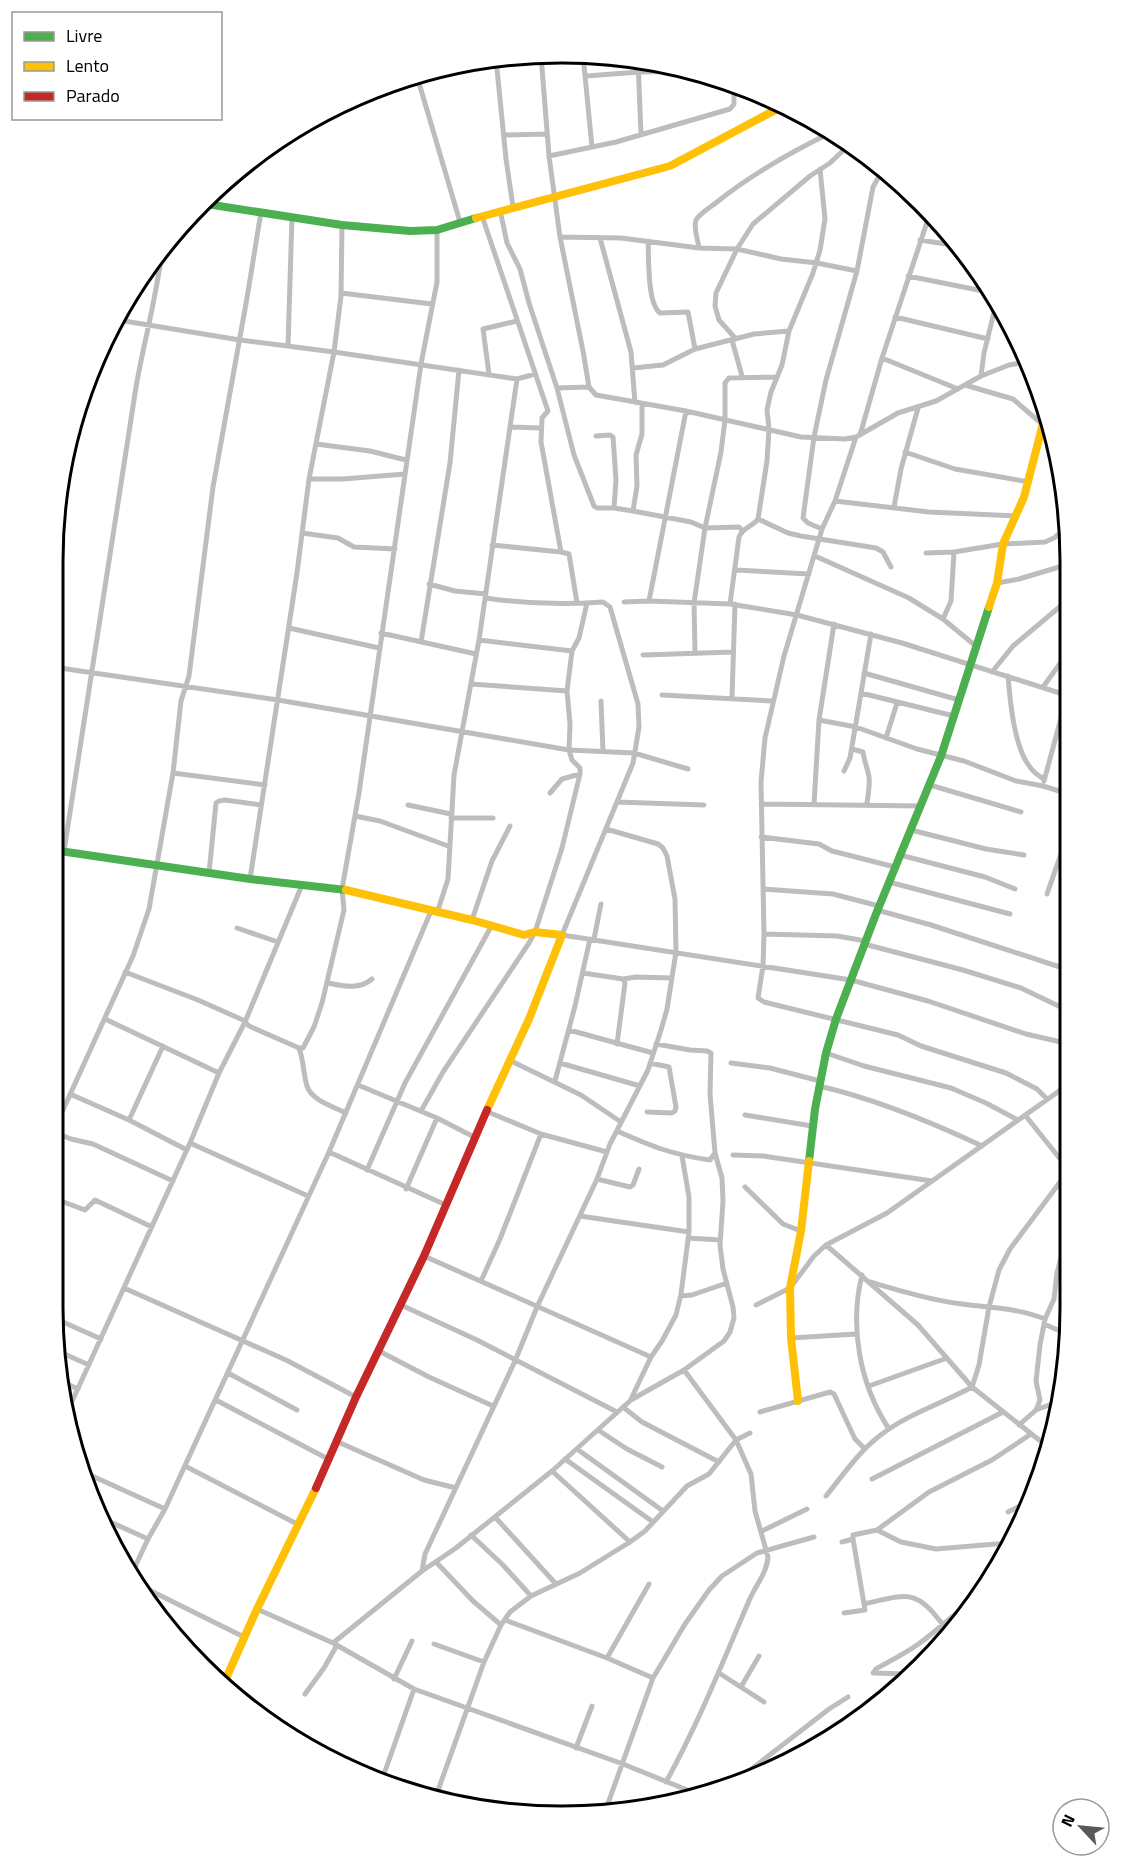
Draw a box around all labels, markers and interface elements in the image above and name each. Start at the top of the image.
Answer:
legend [12,12,222,120]
text: Livre [66,22,102,49]
text: Lento [66,52,109,79]
text: Parado [66,82,120,109]
north arrow [1051,1797,1111,1857]
text: N [1054,1810,1081,1831]

